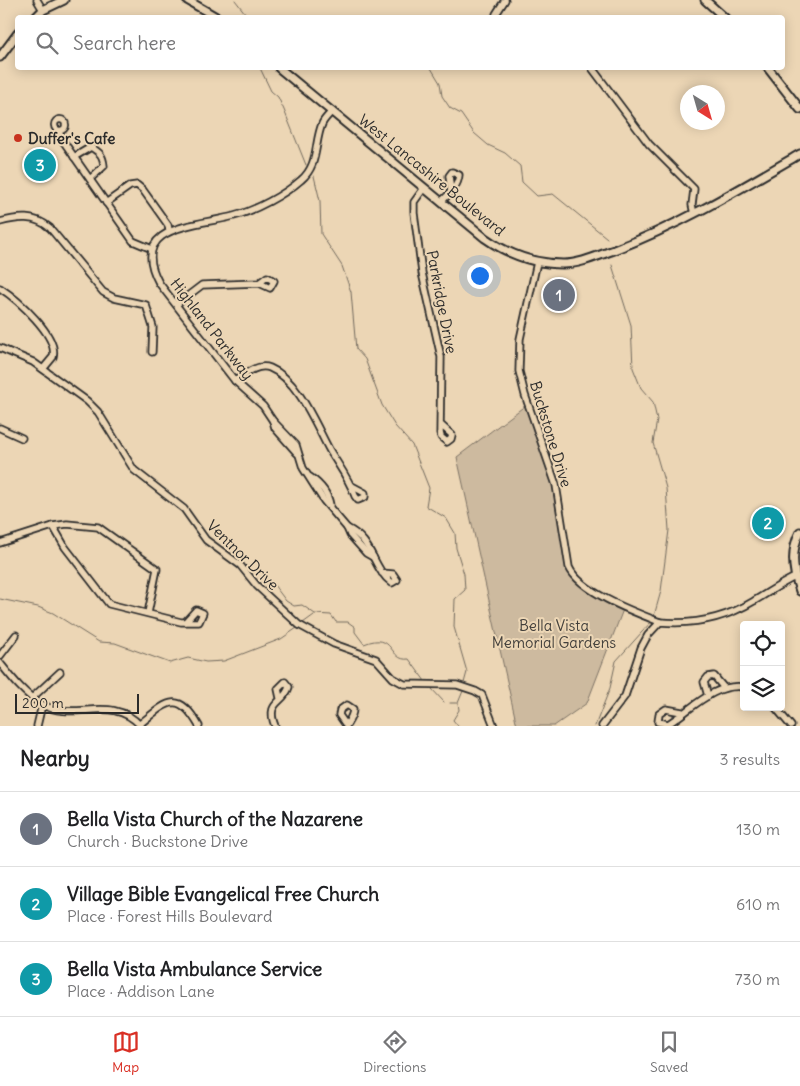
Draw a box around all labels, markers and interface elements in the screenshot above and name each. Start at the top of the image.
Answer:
search box [15,15,785,70]
icon: search [33,29,61,57]
text: Search here [73,31,176,55]
north arrow [680,85,725,130]
street label: West Lancashire Boulevard [355,110,509,240]
place label: Duffer's Cafe [28,129,115,148]
marker: Duffer's Cafe [12,132,24,144]
pin: 3 [24,146,56,184]
street label: Parkridge Drive [423,249,461,355]
your location [467,263,493,289]
street label: Highland Parkway [166,274,258,384]
pin: 1 [543,276,575,314]
street label: Buckstone Drive [526,379,576,489]
pin: 2 [752,504,784,542]
street label: Ventnor Drive [203,516,283,594]
park label: Bella Vista Memorial Gardens [492,616,616,652]
map controls [740,621,785,711]
button: locate [740,621,785,666]
button: layers [740,666,785,711]
scale bar [15,691,139,714]
text: 200 m [22,694,64,712]
text: Nearby [20,745,90,772]
text: 3 results [720,749,780,769]
text: Bella Vista Church of the Nazarene [67,807,363,831]
text: 1 [33,819,39,839]
text: 130 m [736,819,780,839]
text: Church · Buckstone Drive [67,831,248,851]
text: Village Bible Evangelical Free Church [67,882,379,906]
text: 2 [32,894,40,914]
text: 610 m [736,894,780,914]
text: Place · Forest Hills Boulevard [67,906,272,926]
text: Bella Vista Ambulance Service [67,957,322,981]
text: 3 [31,969,41,989]
text: 730 m [735,969,780,989]
text: Place · Addison Lane [67,981,215,1001]
tab: Map [112,1028,140,1076]
tab: Directions [363,1028,426,1076]
tab: Saved [650,1028,688,1076]

